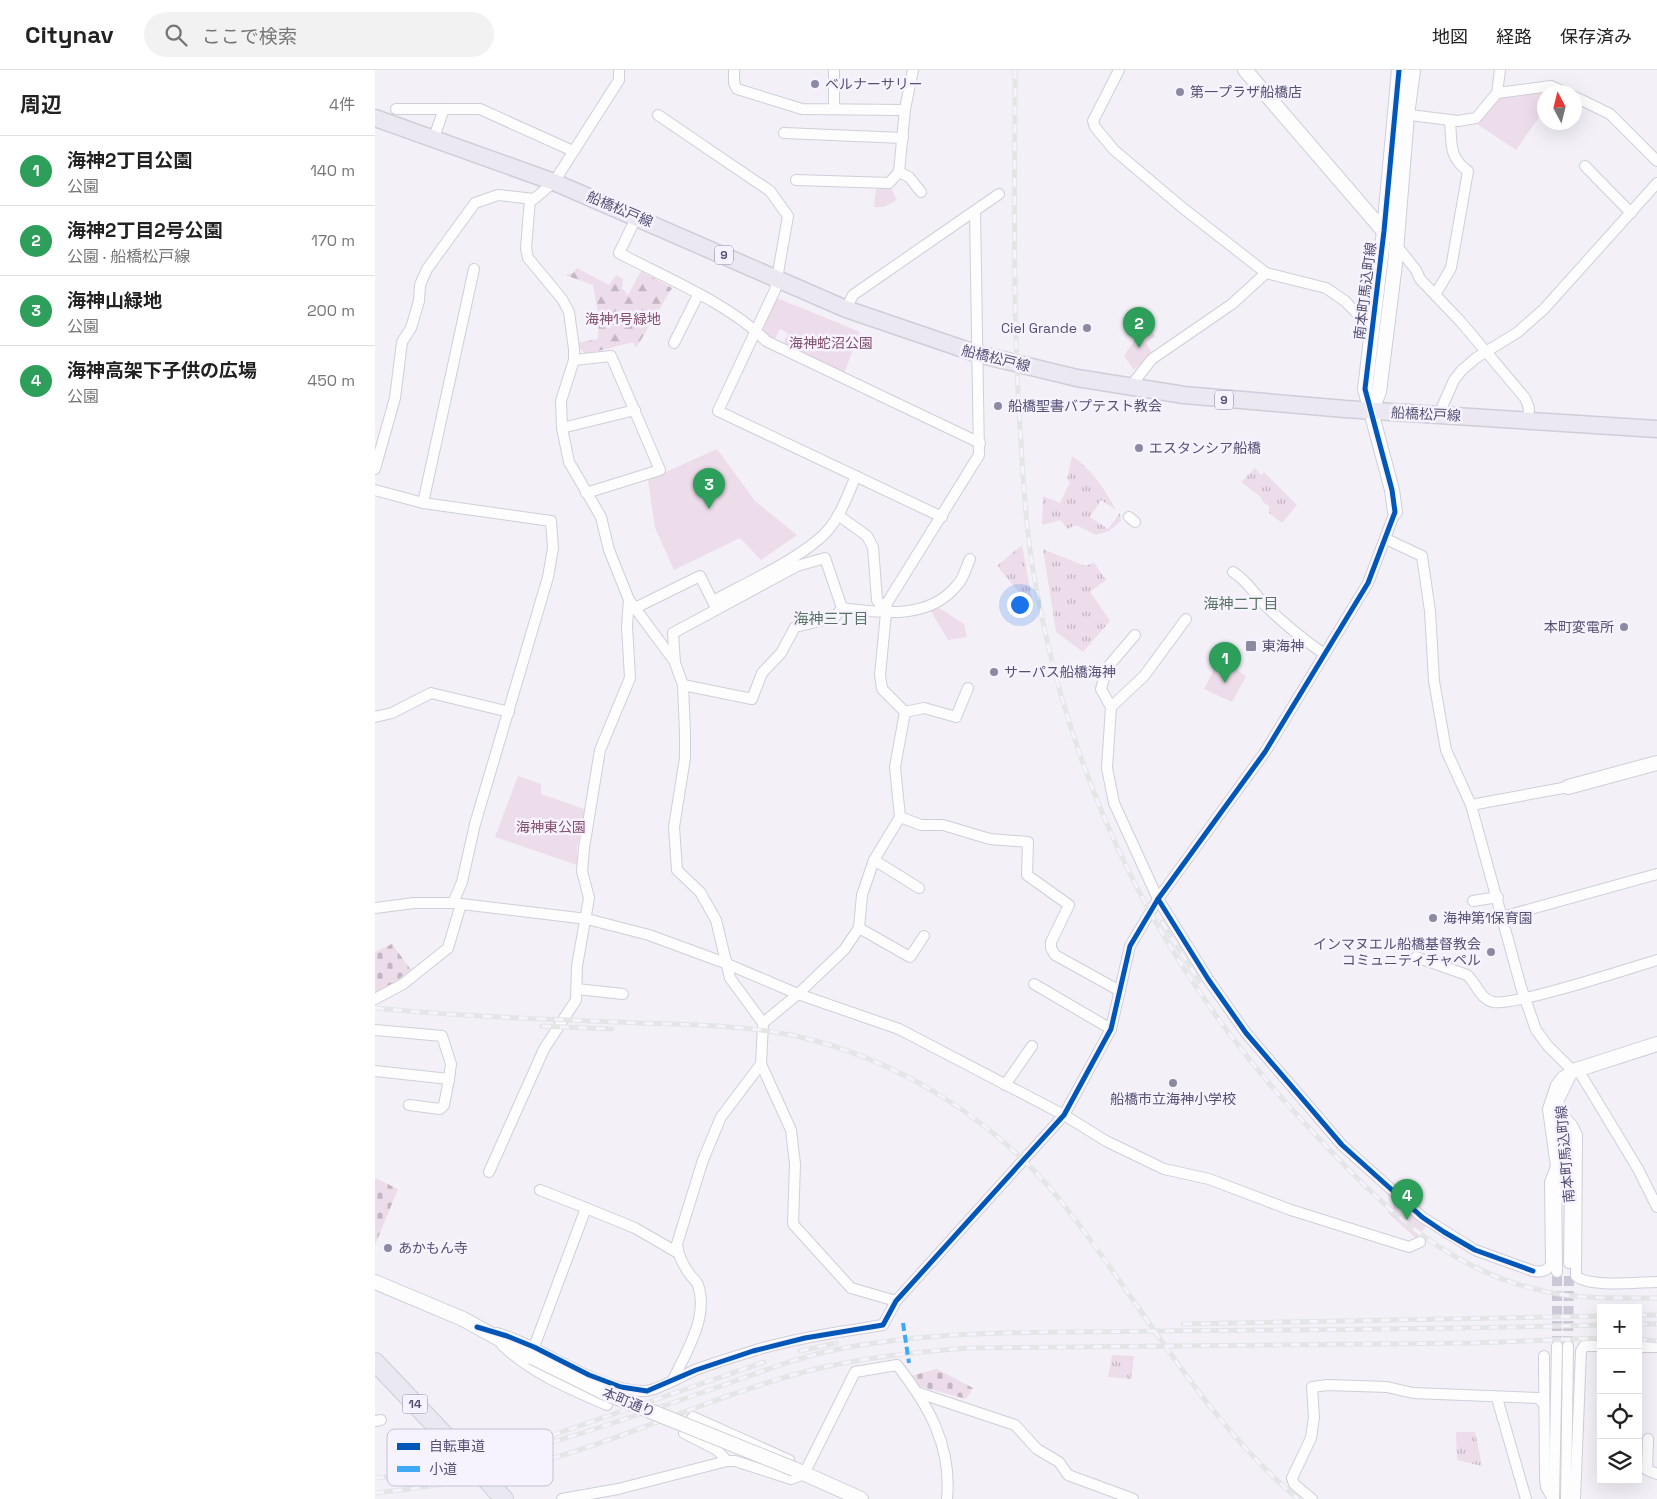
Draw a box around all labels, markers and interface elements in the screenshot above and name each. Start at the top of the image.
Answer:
search box [144,12,494,57]
text: Citynav [25,19,114,50]
icon: search [162,21,190,49]
text: ここで検索 [202,24,297,49]
text: 地図 [1432,25,1468,48]
text: 経路 [1496,25,1532,48]
text: 保存済み [1560,25,1632,48]
place label: ベルナーサリー [825,75,923,93]
marker: ベルナーサリー [809,78,821,90]
place label: 第一プラザ船橋店 [1190,83,1302,101]
north arrow [1537,85,1582,130]
marker: 第一プラザ船橋店 [1174,86,1186,98]
text: 周辺 [20,91,62,118]
text: 4件 [329,94,355,115]
text: 海神2丁目公園 [67,148,192,173]
text: 1 [32,160,40,181]
text: 140 m [310,160,355,181]
text: 公園 [67,176,99,197]
street label: 船橋松戸線 [584,187,656,231]
text: 海神2丁目2号公園 [67,218,223,243]
text: 2 [31,230,41,251]
text: 170 m [311,230,355,251]
street label: 南本町馬込町線 [1350,241,1380,341]
text: 公園 · 船橋松戸線 [67,246,190,267]
road number: 9 [715,246,733,264]
text: 海神山緑地 [67,288,162,313]
text: 3 [31,300,41,321]
text: 200 m [307,300,355,321]
pin: 2 [1123,307,1155,348]
park label: 海神1号緑地 [585,310,661,328]
text: 公園 [67,316,99,337]
place label: Ciel Grande [1001,319,1077,337]
marker: Ciel Grande [1081,322,1093,334]
park label: 海神蛇沼公園 [789,334,873,352]
street label: 船橋松戸線 [960,341,1032,375]
text: 海神高架下子供の広場 [67,358,257,383]
text: 4 [31,370,41,391]
text: 450 m [307,370,355,391]
text: 公園 [67,386,99,407]
road number: 9 [1215,390,1233,410]
place label: 船橋聖書バプテスト教会 [1008,397,1162,415]
marker: 船橋聖書バプテスト教会 [992,400,1004,412]
street label: 船橋松戸線 [1391,403,1461,425]
place label: エスタンシア船橋 [1149,439,1261,457]
marker: エスタンシア船橋 [1133,442,1145,454]
pin: 3 [693,468,725,509]
your location [1007,592,1033,618]
district label: 海神二丁目 [1203,594,1279,613]
district label: 海神三丁目 [793,609,869,628]
place label: 本町変電所 [1544,618,1614,636]
marker: 本町変電所 [1618,621,1630,633]
place label: 東海神 [1262,637,1304,655]
marker: 東海神 [1244,639,1258,653]
pin: 1 [1209,642,1241,683]
place label: サーパス船橋海神 [1004,663,1116,681]
marker: サーパス船橋海神 [988,666,1000,678]
park label: 海神東公園 [516,818,586,836]
place label: 海神第1保育園 [1443,909,1533,927]
marker: 海神第1保育園 [1427,912,1439,924]
place label: インマヌエル船橋基督教会 コミュニティチャペル [1313,935,1481,969]
marker: インマヌエル船橋基督教会 コミュニティチャペル [1485,946,1497,958]
marker: 船橋市立海神小学校 [1167,1077,1179,1089]
place label: 船橋市立海神小学校 [1110,1090,1236,1108]
street label: 南本町馬込町線 [1552,1104,1578,1204]
pin: 4 [1391,1179,1423,1220]
place label: あかもん寺 [398,1239,468,1257]
marker: あかもん寺 [382,1242,394,1254]
map controls [1597,1304,1642,1484]
button: + [1597,1304,1642,1349]
button: − [1597,1349,1642,1394]
street label: 本町通り [600,1383,658,1421]
button: locate [1597,1394,1642,1439]
road number: 14 [403,1395,427,1414]
legend [387,1429,553,1486]
text: 自転車道 [429,1437,485,1455]
button: layers [1597,1439,1642,1484]
text: 小道 [429,1460,457,1478]

